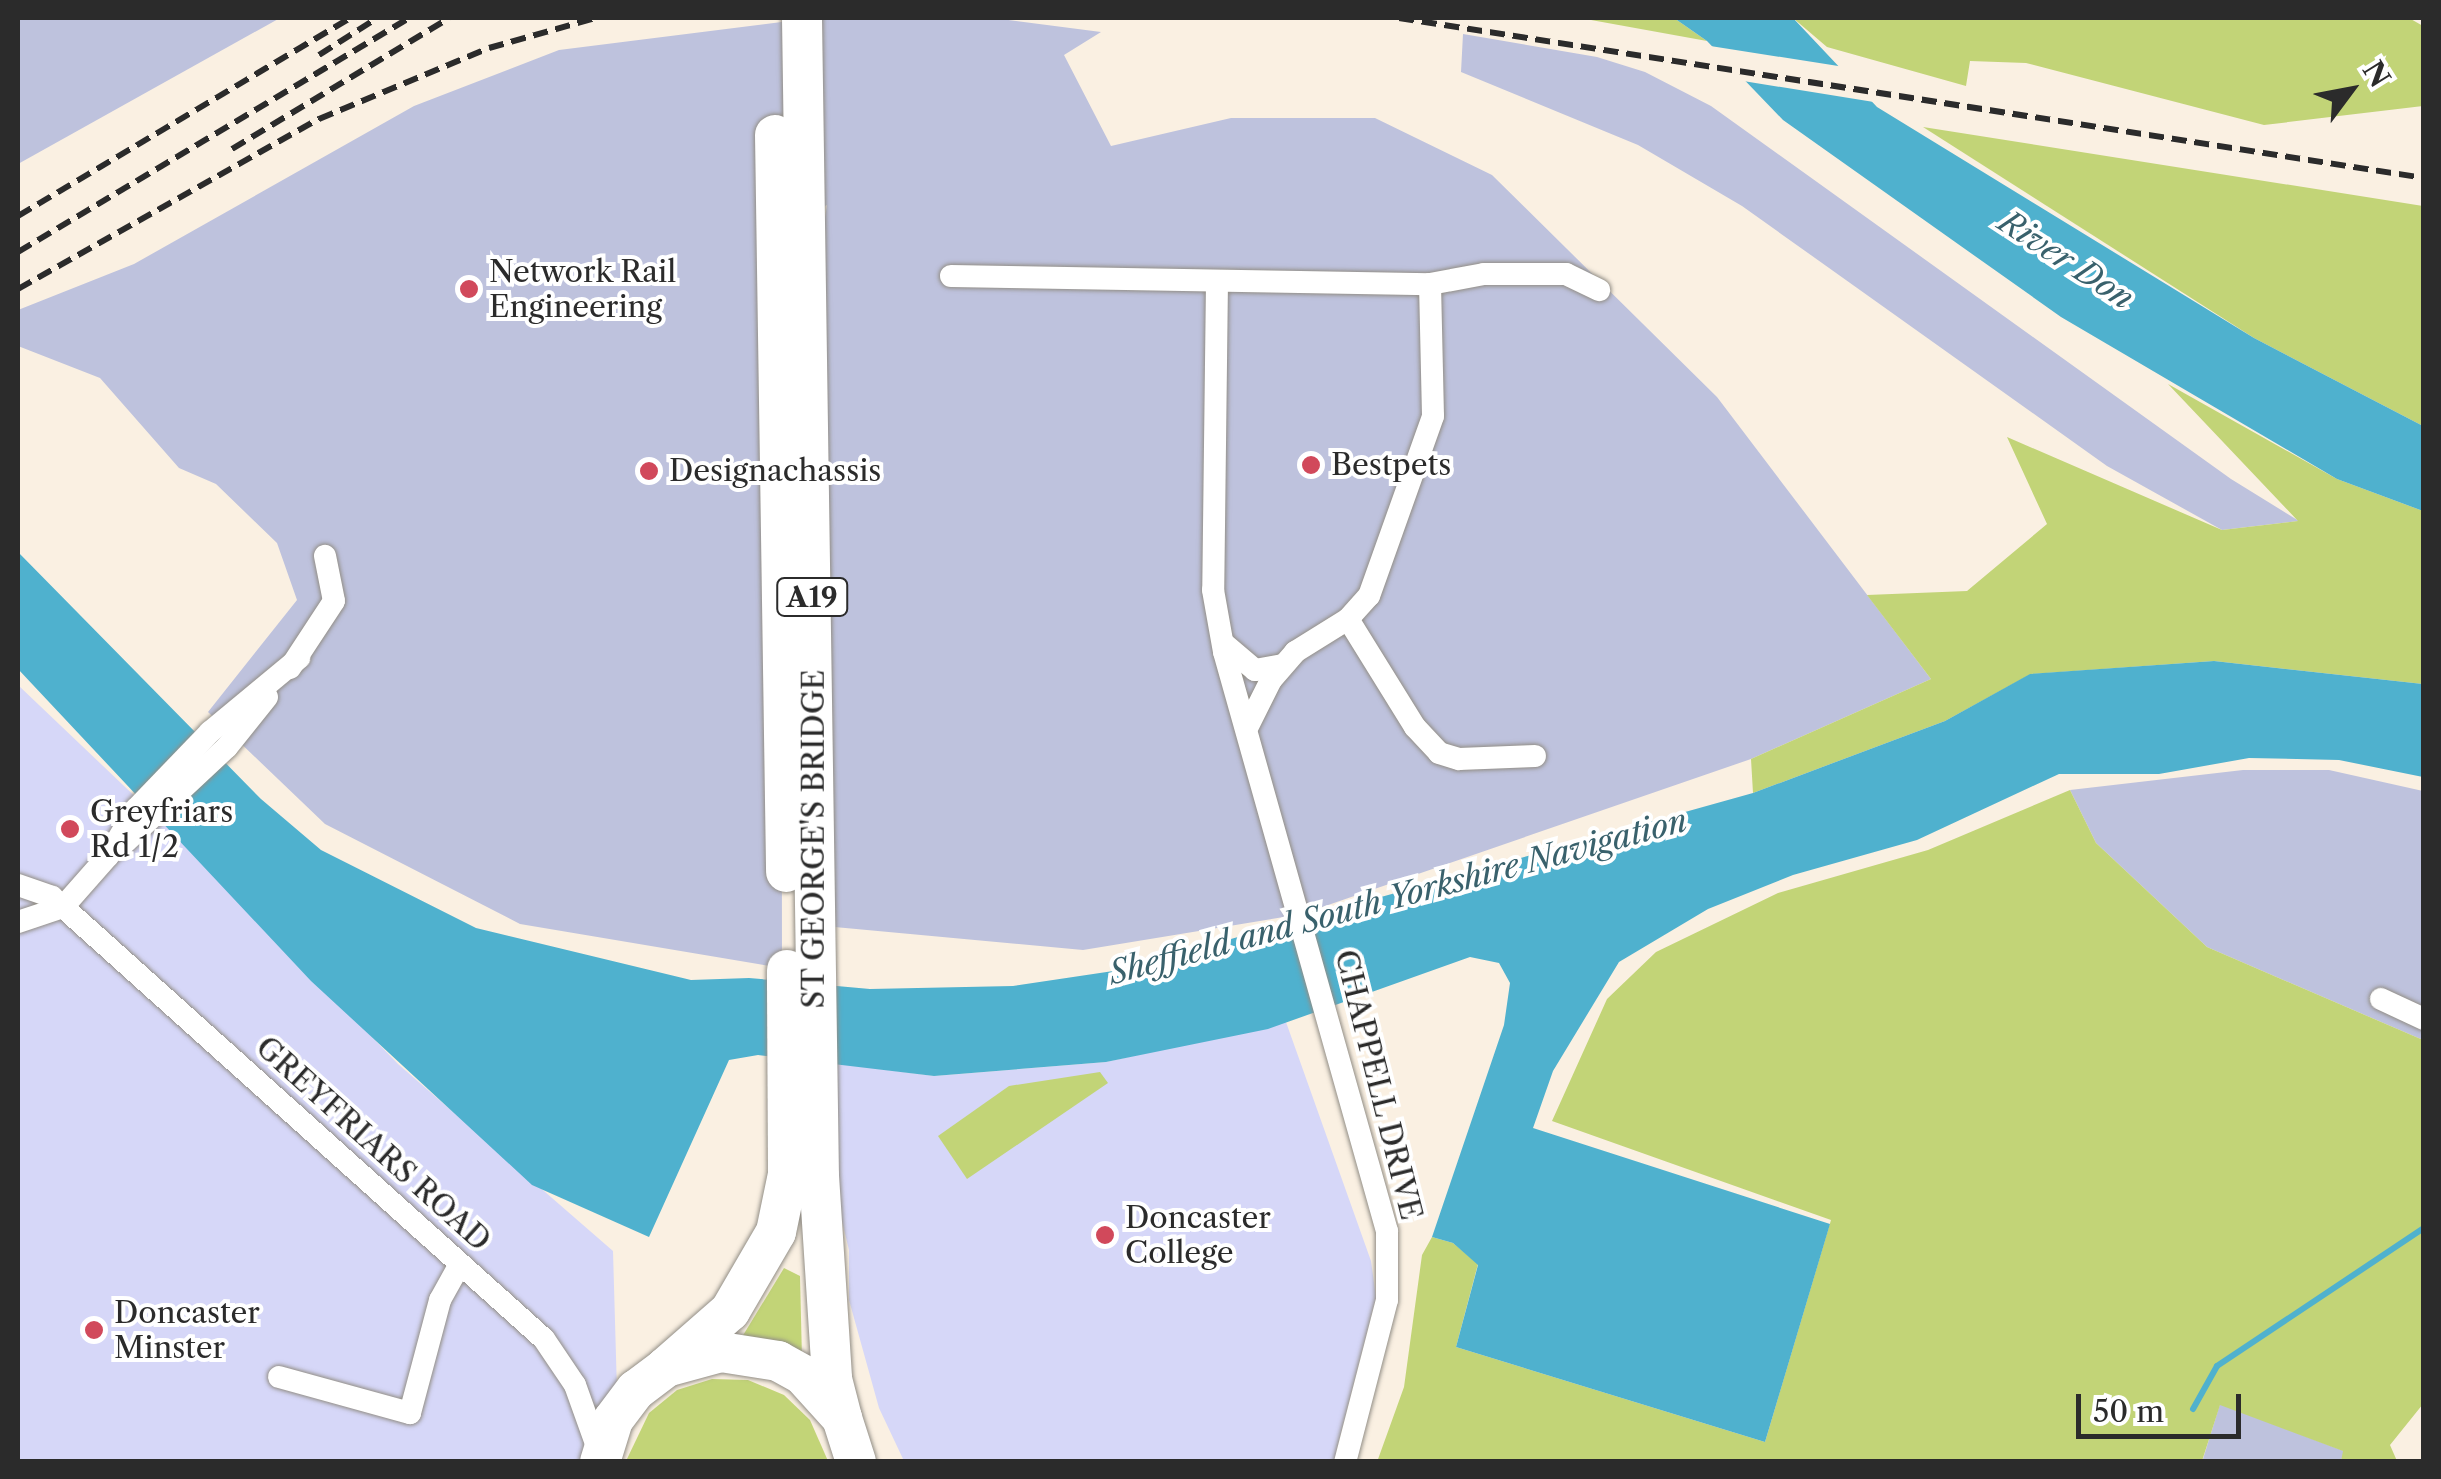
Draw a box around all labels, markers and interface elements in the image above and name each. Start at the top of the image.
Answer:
north arrow [2301,40,2401,140]
text: N [2356,55,2397,93]
water label: River Don [1992,202,2140,318]
place label: Network Rail Engineering [489,254,677,324]
marker: Network Rail Engineering [458,278,480,300]
place label: Bestpets [1331,447,1451,483]
place label: Designachassis [669,453,881,489]
marker: Bestpets [1300,454,1322,476]
marker: Designachassis [638,460,660,482]
road number: A19 [774,574,850,620]
street label: ST GEORGE'S BRIDGE [796,669,832,1009]
place label: Greyfriars Rd 1/2 [90,794,233,864]
water label: Sheffield and South Yorkshire Navigation [1105,801,1691,993]
marker: Greyfriars Rd 1/2 [59,818,81,840]
street label: CHAPPELL DRIVE [1327,946,1429,1224]
street label: GREYFRIARS ROAD [248,1029,498,1259]
place label: Doncaster College [1125,1200,1271,1270]
marker: Doncaster College [1094,1224,1116,1246]
place label: Doncaster Minster [114,1295,260,1366]
marker: Doncaster Minster [83,1319,105,1341]
scale bar [2081,1374,2246,1436]
text: 50 m [2093,1393,2164,1430]

